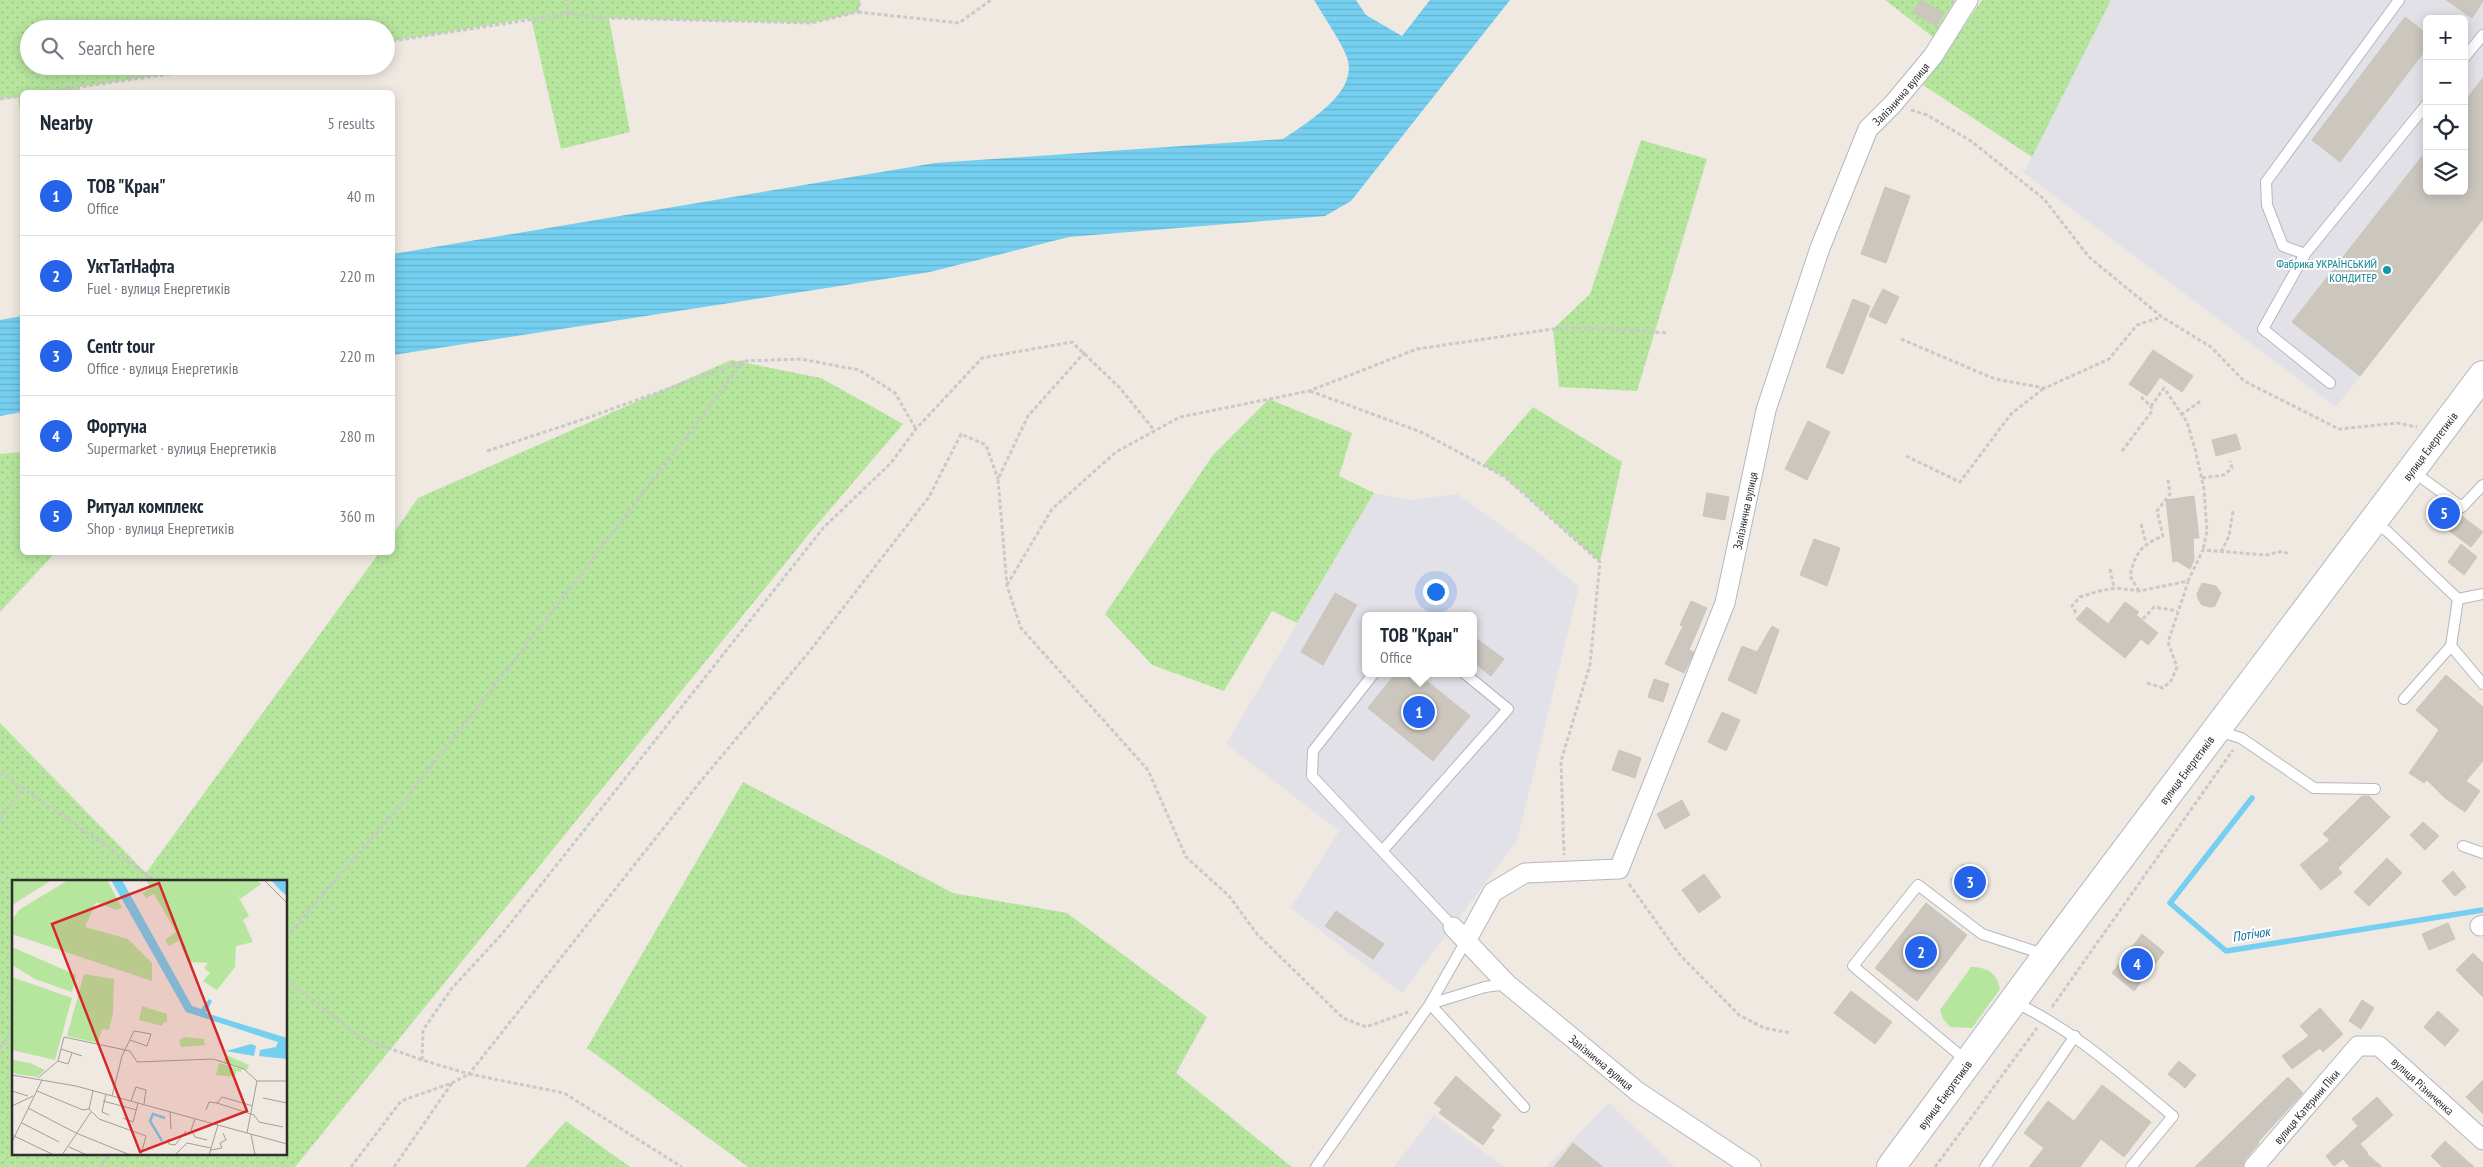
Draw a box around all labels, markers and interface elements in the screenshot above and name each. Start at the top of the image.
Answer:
map controls [2423,15,2468,195]
button: + [2423,15,2468,60]
search box [20,20,395,75]
icon: search [38,34,66,62]
text: Search here [78,36,155,60]
street label: Залізнична вулиця [1869,59,1932,128]
button: − [2423,60,2468,105]
button: locate [2423,105,2468,150]
text: Nearby [40,109,93,136]
text: 5 results [328,113,375,133]
button: layers [2423,150,2468,195]
text: ТОВ "Кран" [87,174,166,198]
text: 1 [52,186,60,206]
text: 40 m [347,186,375,206]
text: Office [87,198,119,218]
text: УктТатНафта [87,254,175,278]
place label: Фабрика УКРАЇНСЬКИЙ КОНДИТЕР [2276,256,2378,285]
marker: Фабрика УКРАЇНСЬКИЙ КОНДИТЕР [2381,264,2393,276]
text: 2 [52,266,60,286]
text: 220 m [340,266,375,286]
text: Fuel · вулиця Енергетиків [87,278,230,298]
text: Centr tour [87,334,155,358]
text: 3 [52,346,60,366]
text: 220 m [340,346,375,366]
text: Office · вулиця Енергетиків [87,358,238,378]
street label: вулиця Енергетиків [2399,409,2460,483]
text: Фортуна [87,414,147,438]
text: 4 [52,426,60,446]
text: 280 m [340,426,375,446]
text: Supermarket · вулиця Енергетиків [87,438,276,458]
street label: Залізнична вулиця [1729,470,1760,551]
text: Ритуал комплекс [87,494,204,518]
pin: 5 [2428,494,2460,532]
text: 5 [52,506,60,526]
text: 360 m [340,506,375,526]
text: Shop · вулиця Енергетиків [87,518,234,538]
your location [1423,579,1449,605]
popup [1362,612,1477,677]
text: ТОВ "Кран" [1380,623,1459,647]
text: Office [1380,647,1412,667]
pin: 1 [1403,693,1435,731]
street label: вулиця Енергетиків [2156,732,2217,807]
pin: 3 [1954,863,1986,901]
inset map [12,880,288,1154]
water label: Потічок [2231,922,2273,946]
pin: 2 [1905,933,1937,971]
pin: 4 [2121,945,2153,983]
street label: Залізнична вулиця [1566,1031,1637,1093]
street label: вулиця Різниченка [2389,1054,2458,1118]
street label: вулиця Енергетиків [1914,1057,1975,1132]
street label: вулиця Катерини Піки [2270,1066,2342,1147]

